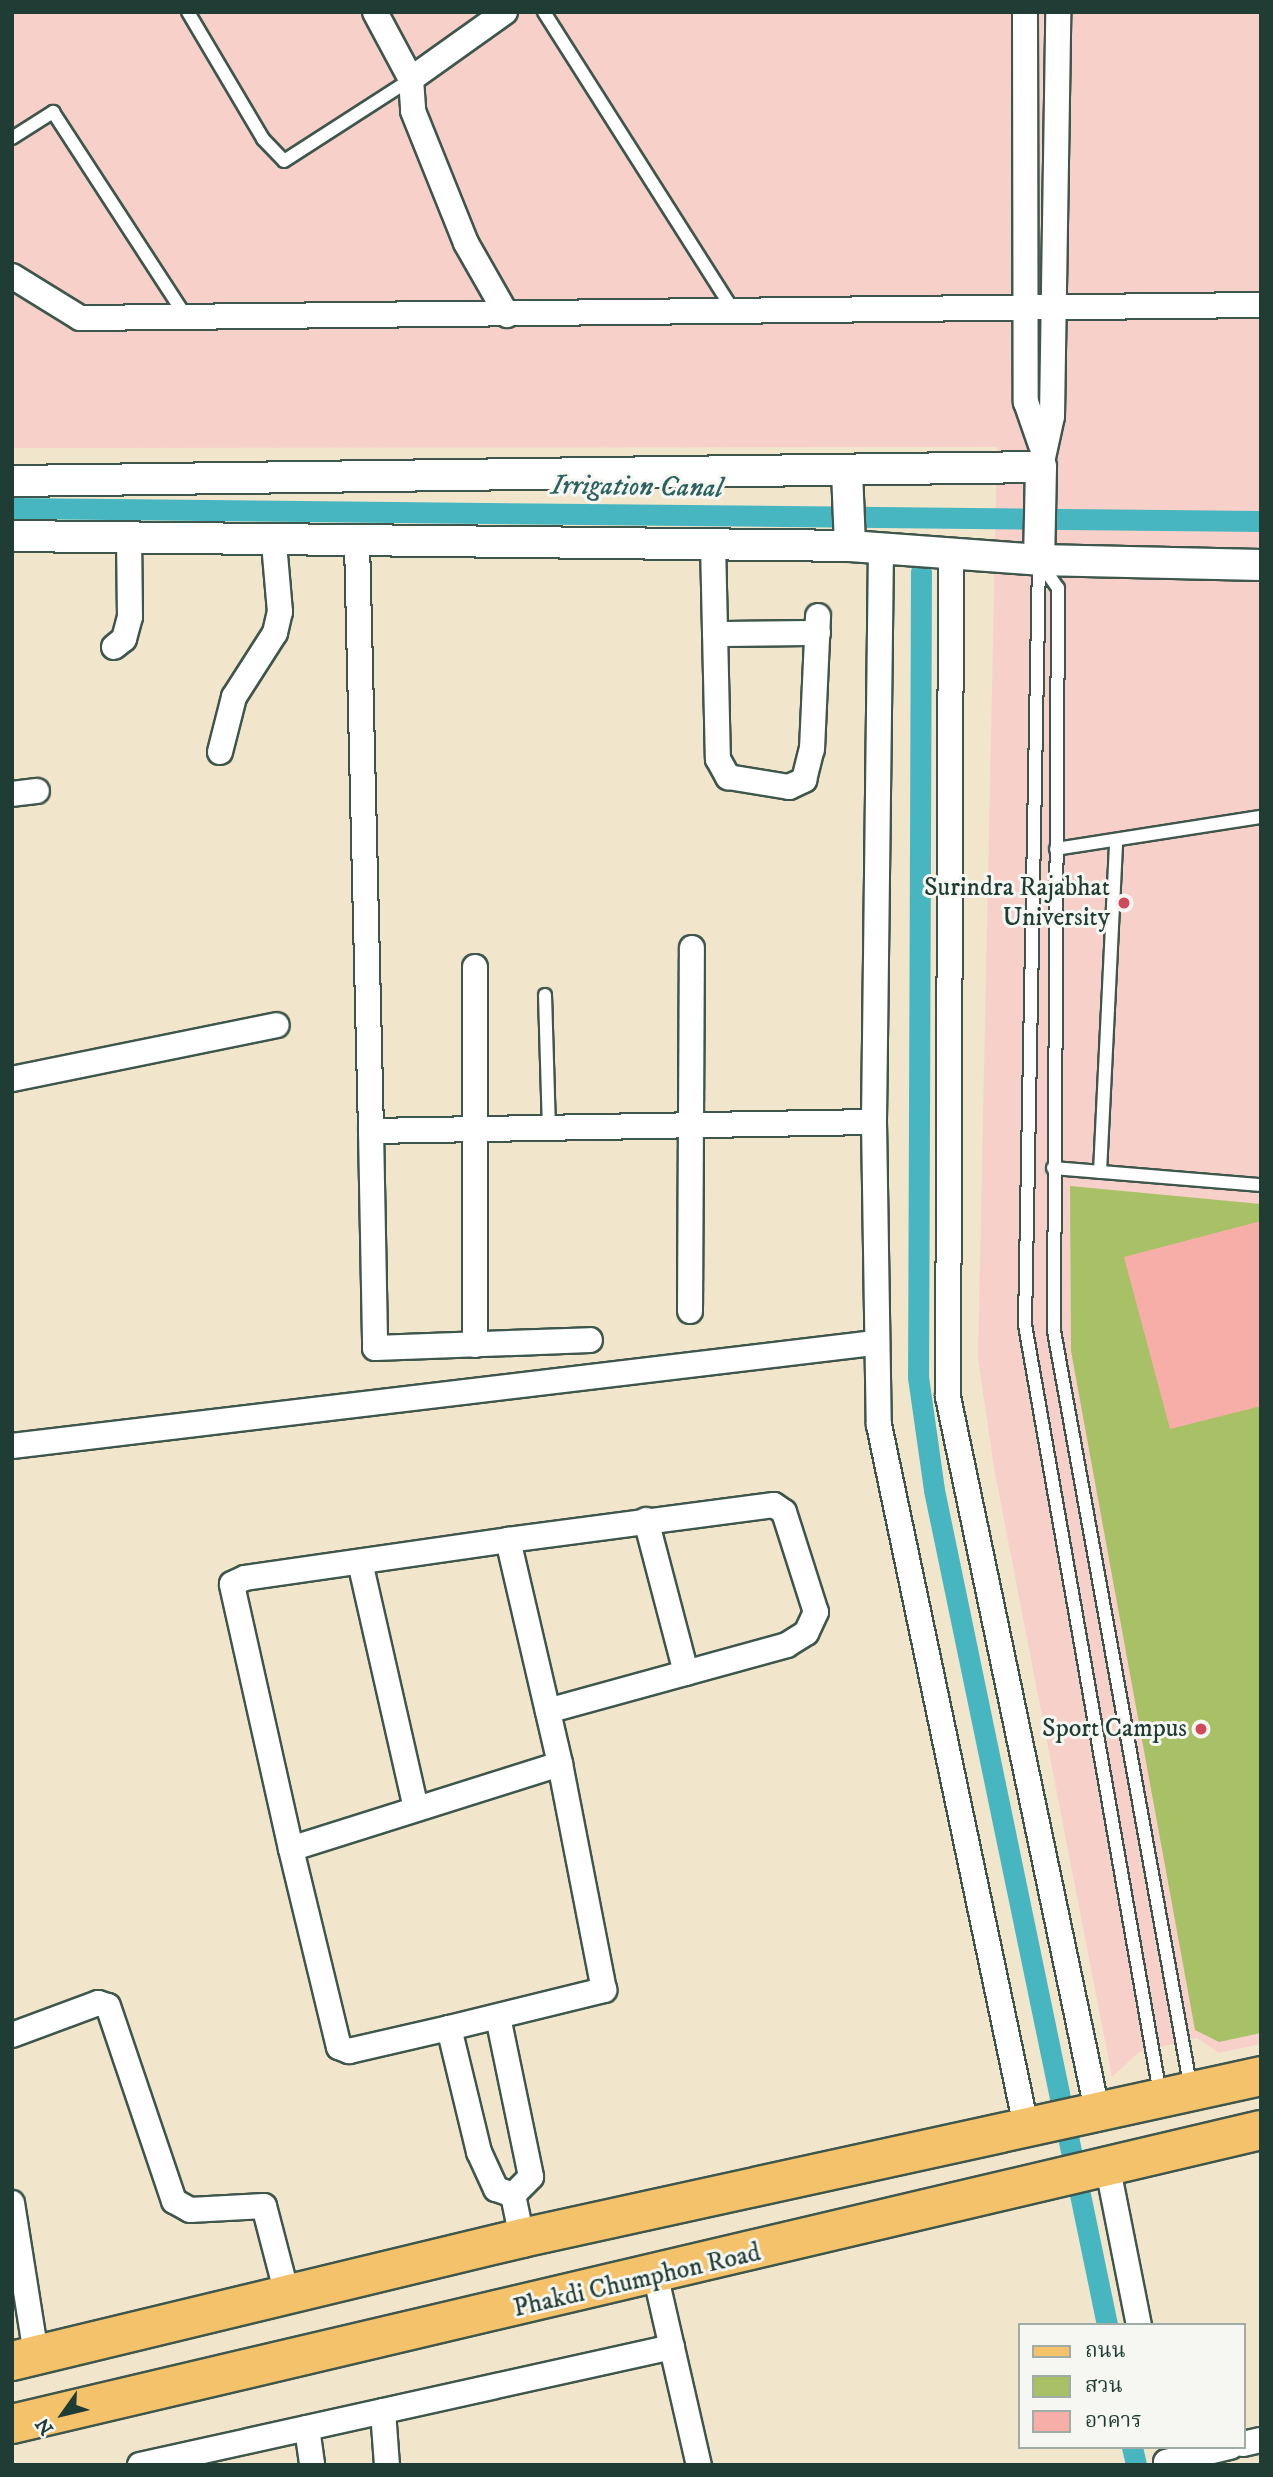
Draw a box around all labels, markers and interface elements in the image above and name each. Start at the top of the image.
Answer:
water label: Irrigation Canal [551,469,723,505]
place label: Surindra Rajabhat University [924,872,1110,934]
marker: Surindra Rajabhat University [1116,895,1132,911]
place label: Sport Campus [1042,1713,1187,1745]
marker: Sport Campus [1193,1721,1209,1737]
street label: Phakdi Chumphon Road [510,2237,764,2325]
legend [1018,2323,1245,2449]
text: ถนน [1085,2338,1126,2364]
text: สวน [1085,2373,1123,2399]
north arrow [28,2379,98,2449]
text: อาคาร [1085,2408,1142,2434]
text: N [31,2413,59,2439]

